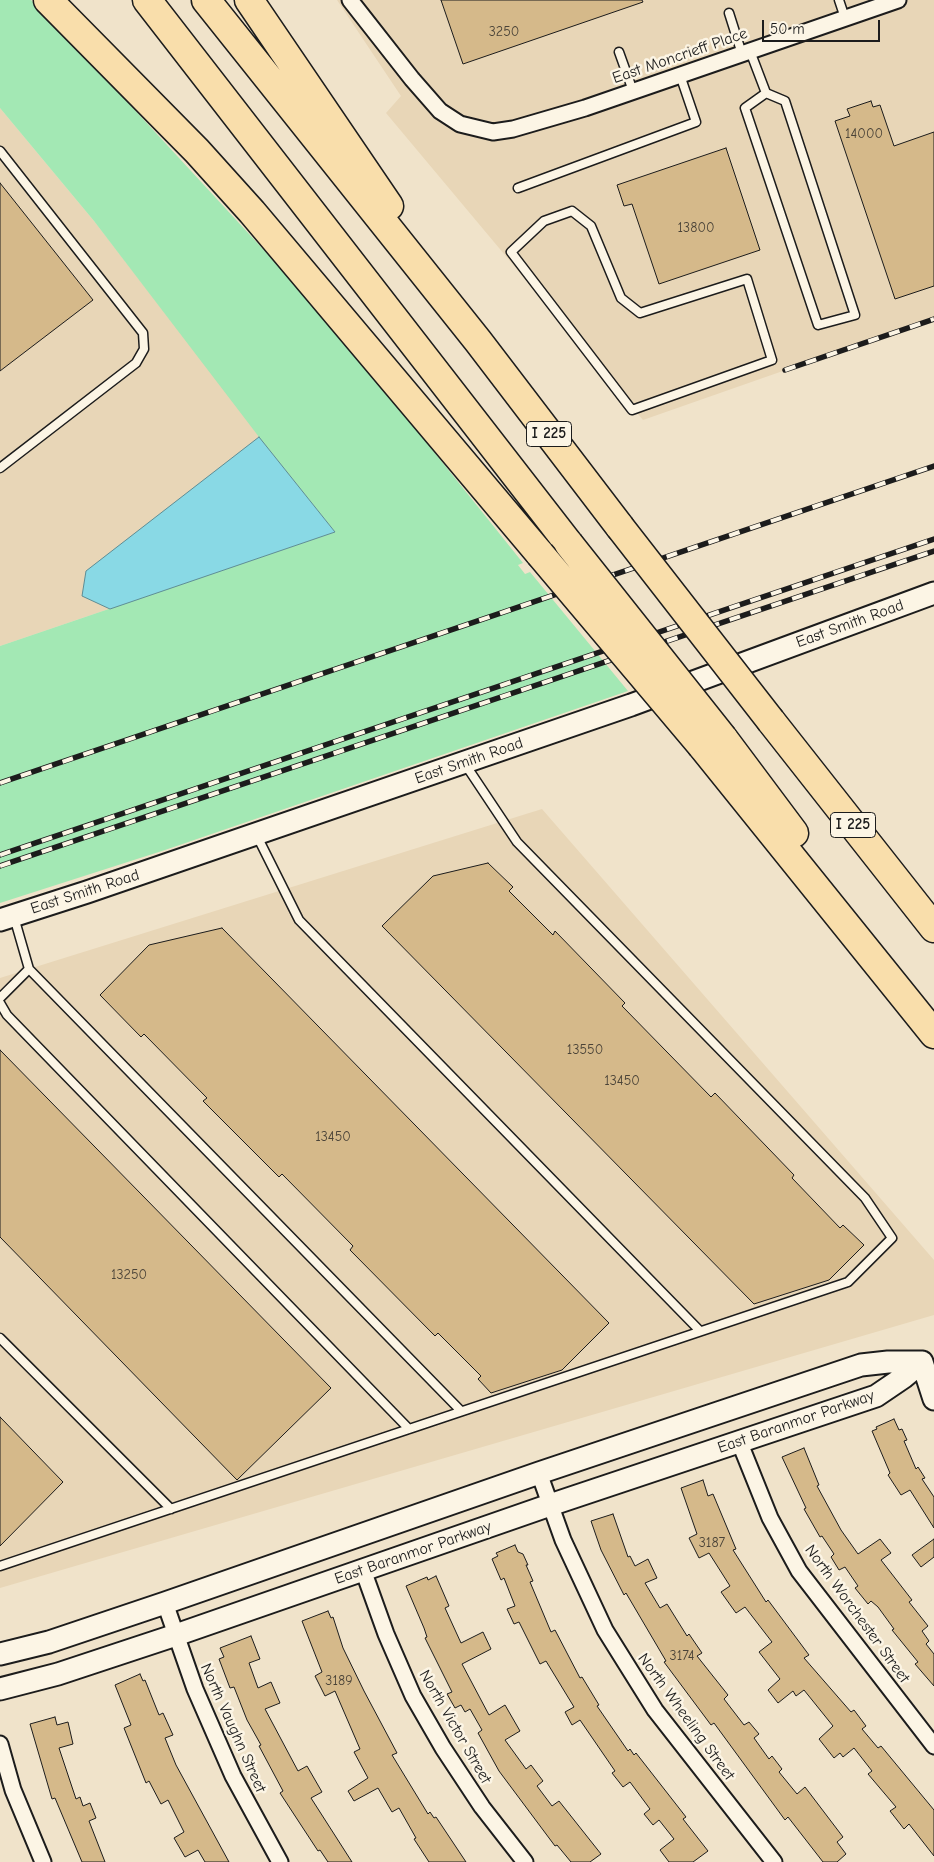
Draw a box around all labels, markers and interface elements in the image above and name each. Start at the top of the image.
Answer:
scale bar [764,10,882,42]
text: 50 m [770,20,805,38]
house number: 3250 [489,24,519,40]
street label: East Moncrieff Place [610,24,750,88]
house number: 14000 [845,126,883,142]
house number: 13800 [678,220,714,236]
road number: I 225 [526,422,572,446]
street label: East Smith Road [794,596,906,652]
street label: East Smith Road [412,733,526,789]
road number: I 225 [830,812,876,838]
street label: East Smith Road [28,865,142,919]
house number: 13550 [567,1042,603,1058]
house number: 13450 [604,1073,640,1089]
house number: 13450 [315,1129,351,1145]
house number: 13250 [111,1267,147,1283]
street label: East Baranmor Parkway [715,1386,877,1458]
street label: East Baranmor Parkway [332,1517,494,1589]
house number: 3187 [699,1535,725,1551]
street label: North Worchester Street [800,1541,914,1687]
house number: 3174 [670,1648,694,1664]
street label: North Wheeling Street [634,1650,738,1784]
street label: North Vaughn Street [196,1660,270,1796]
street label: North Victor Street [415,1667,495,1787]
house number: 3189 [325,1673,353,1689]

